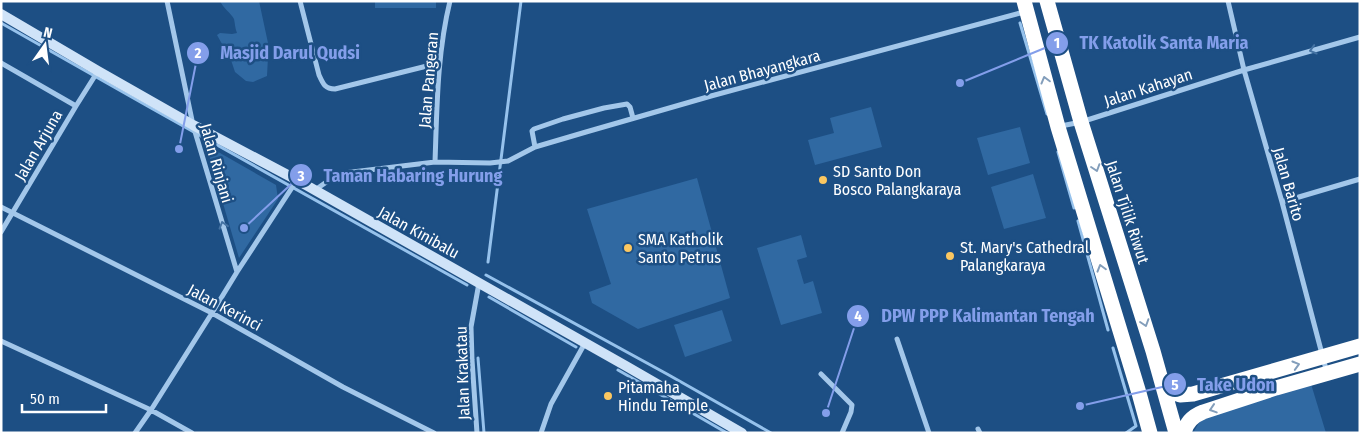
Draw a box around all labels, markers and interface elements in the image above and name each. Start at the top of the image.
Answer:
north arrow [20,20,70,70]
text: N [42,24,54,42]
callout: TK Katolik Santa Maria [1044,26,1259,59]
street label: Jalan Pangeran [415,31,442,129]
text: TK Katolik Santa Maria [1079,32,1249,54]
text: 1 [1054,34,1060,52]
callout: Masjid Darul Qudsi [185,36,370,69]
text: Masjid Darul Qudsi [220,42,360,64]
text: 2 [194,44,202,62]
one-way arrow [1309,45,1317,55]
street label: Jalan Bhayangkara [702,46,823,95]
street label: Jalan Kahayan [1102,64,1195,111]
one-way arrow [1040,76,1051,84]
street label: Jalan Arjuna [11,106,66,184]
street label: Jalan Rinjani [196,121,237,205]
street label: Jalan Barito [1269,145,1308,223]
street label: Jalan Tjilik Riwut [1102,158,1153,267]
callout: Taman Habaring Hurung [289,159,513,192]
place label: SD Santo Don Bosco Palangkaraya [833,162,962,199]
one-way arrow [1090,164,1100,172]
text: Taman Habaring Hurung [324,165,503,187]
text: 3 [296,167,305,185]
marker: SD Santo Don Bosco Palangkaraya [817,174,829,186]
street label: Jalan Kinibalu [375,202,463,263]
one-way arrow [218,222,228,230]
place label: SMA Katholik Santo Petrus [638,230,724,267]
place label: St. Mary's Cathedral Palangkaraya [960,238,1089,275]
marker: SMA Katholik Santo Petrus [622,242,634,254]
marker: St. Mary's Cathedral Palangkaraya [944,250,956,262]
one-way arrow [1097,265,1107,273]
street label: Jalan Kerinci [184,280,265,335]
callout: DPW PPP Kalimantan Tengah [846,299,1104,332]
text: DPW PPP Kalimantan Tengah [881,305,1095,327]
text: 4 [854,307,862,325]
one-way arrow [1139,318,1149,327]
street label: Jalan Krakatau [451,326,474,420]
one-way arrow [1291,360,1299,370]
callout: Take Udon [1162,368,1285,401]
text: Take Udon [1197,374,1275,396]
text: 5 [1171,376,1179,394]
place label: Pitamaha Hindu Temple [618,378,708,415]
scale bar [22,382,106,414]
text: 50 m [30,390,60,408]
marker: Pitamaha Hindu Temple [602,390,614,402]
one-way arrow [1209,403,1217,413]

